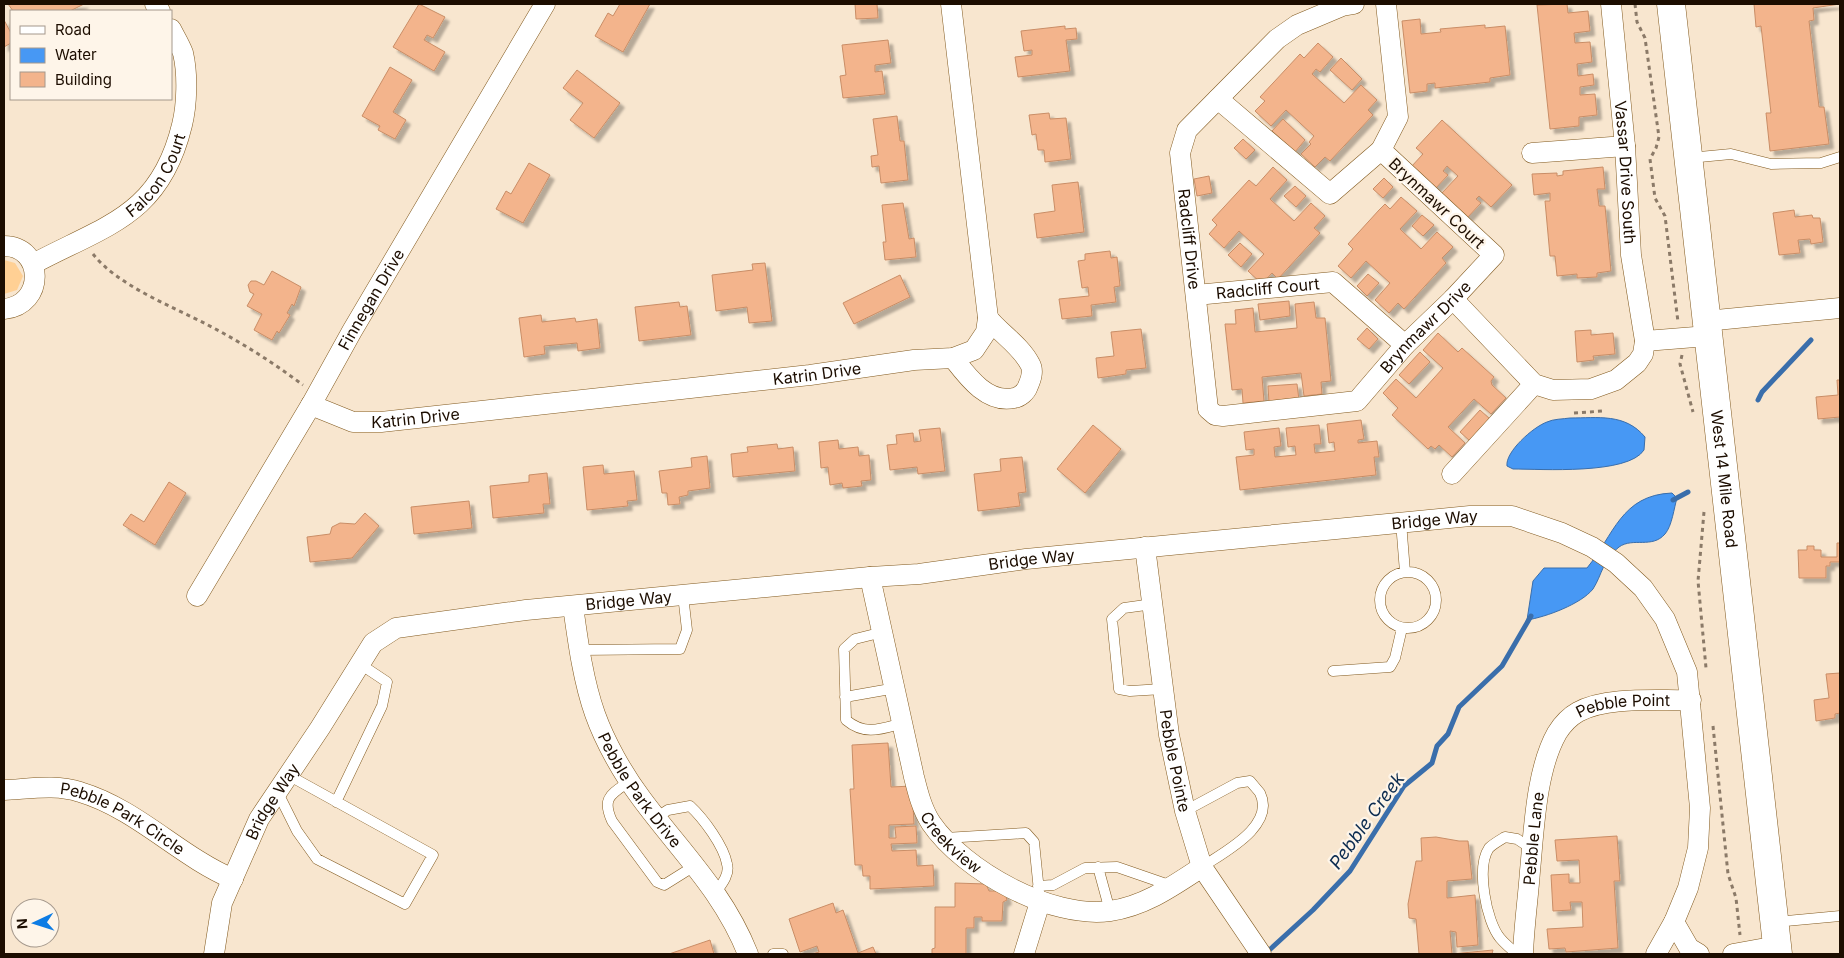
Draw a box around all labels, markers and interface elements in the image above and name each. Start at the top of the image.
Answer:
legend [10,10,172,100]
text: Road [55,20,91,39]
text: Water [55,45,97,64]
text: Building [55,70,112,89]
street label: Vassar Drive South [1611,100,1640,245]
street label: Falcon Court [122,131,189,221]
street label: Brynmawr Court [1385,153,1489,253]
street label: Radcliff Drive [1174,188,1205,290]
street label: Finnegan Drive [334,245,408,353]
street label: Radcliff Court [1215,273,1320,303]
street label: Brynmawr Drive [1376,277,1475,377]
street label: Katrin Drive [772,358,862,389]
street label: Katrin Drive [371,403,461,432]
street label: West 14 Mile Road [1707,409,1742,549]
street label: Bridge Way [1390,506,1478,534]
street label: Bridge Way [987,544,1076,574]
street label: Bridge Way [585,586,673,614]
street label: Pebble Point [1572,690,1670,722]
street label: Pebble Pointe [1156,708,1195,814]
street label: Pebble Park Drive [594,729,686,852]
street label: Bridge Way [241,759,303,843]
water label: Pebble Creek [1325,768,1409,873]
street label: Pebble Park Circle [59,778,189,859]
street label: Pebble Lane [1519,790,1548,886]
street label: Creekview [916,808,986,878]
north arrow [10,898,60,948]
text: N [13,918,30,930]

